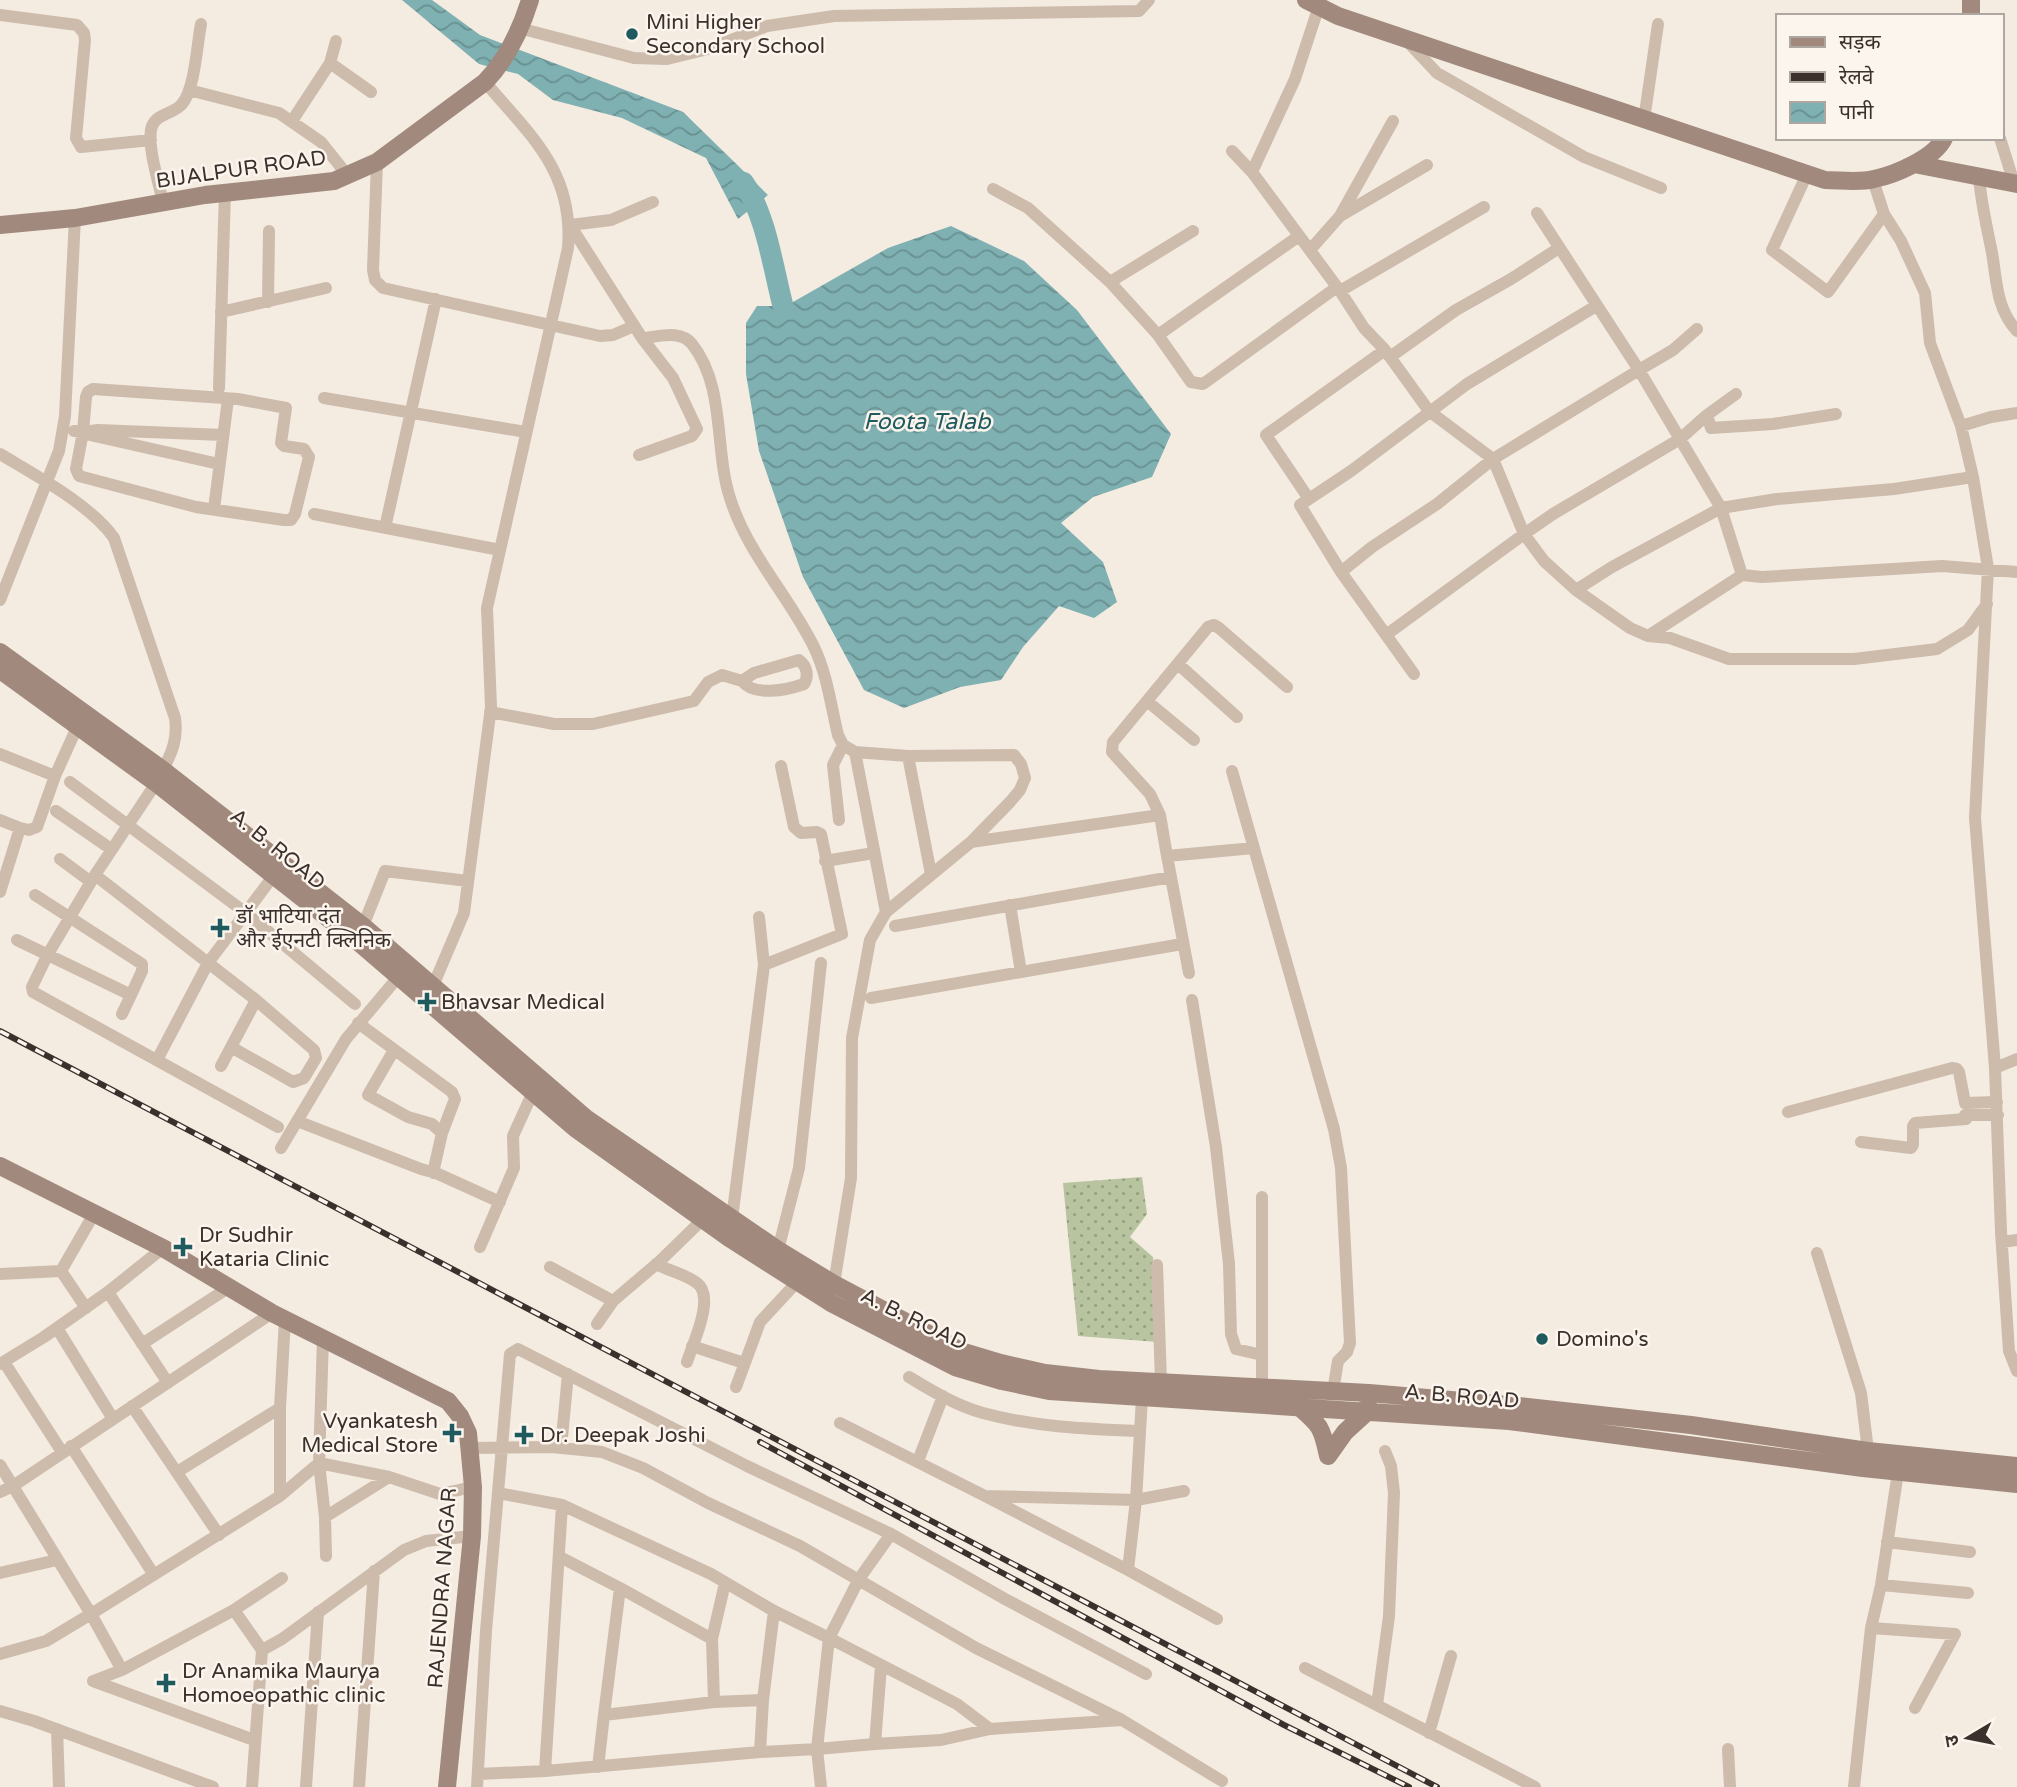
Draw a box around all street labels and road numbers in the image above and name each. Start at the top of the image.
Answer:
street label: BIJALPUR ROAD [154,145,328,194]
street label: A. B. ROAD [225,803,330,895]
street label: A. B. ROAD [857,1283,971,1356]
street label: A. B. ROAD [1404,1379,1520,1414]
street label: RAJENDRA NAGAR [423,1487,462,1689]

